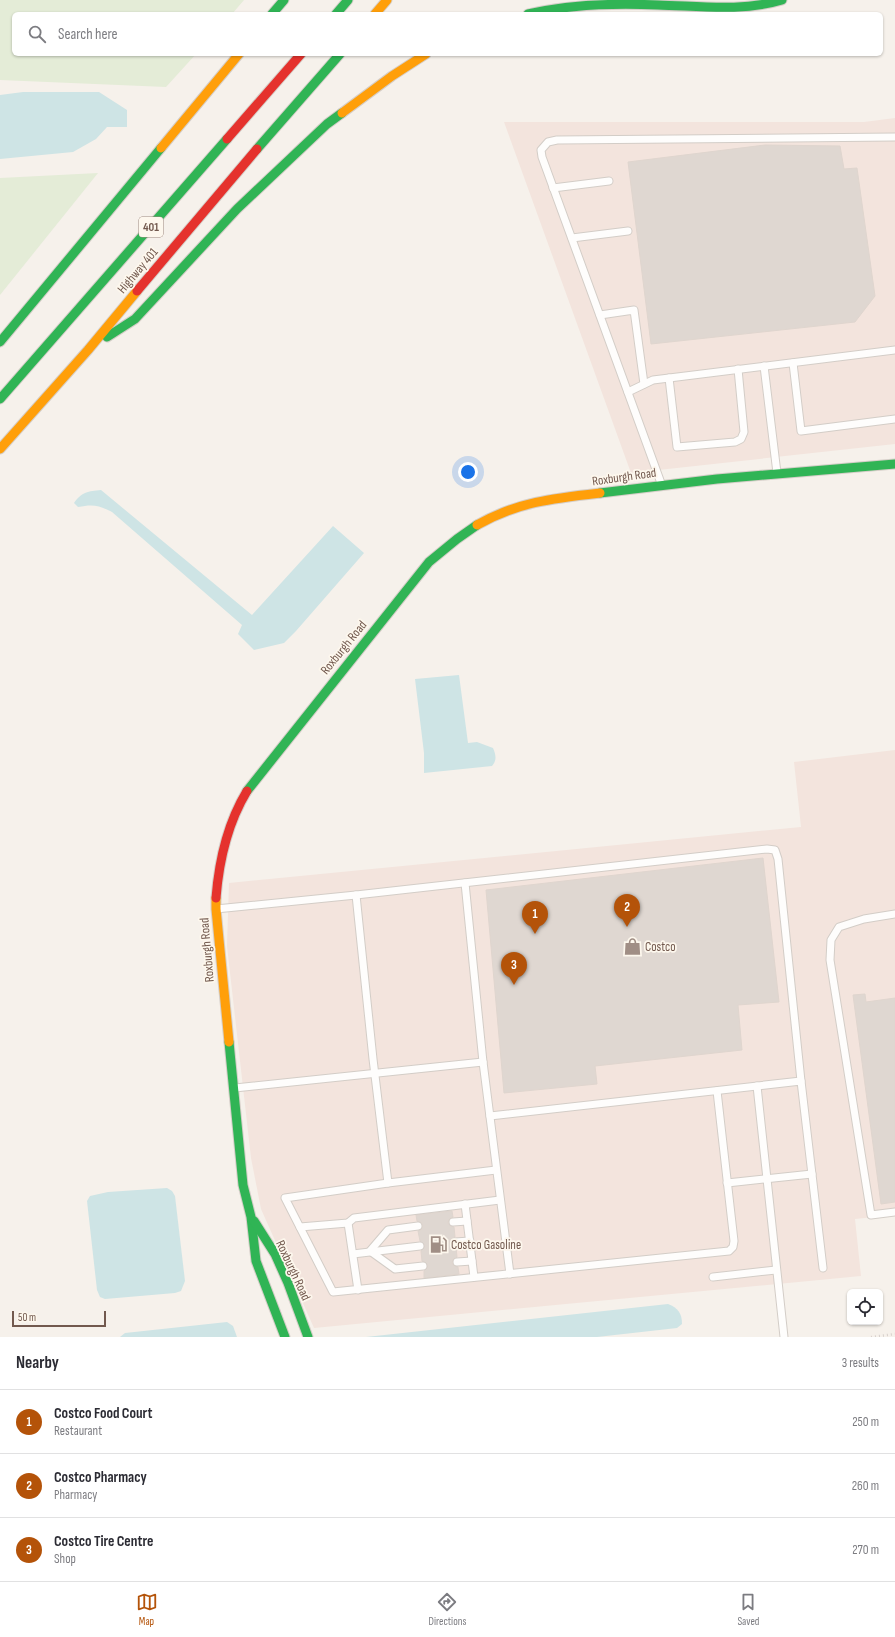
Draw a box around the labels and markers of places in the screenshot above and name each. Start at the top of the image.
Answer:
pin: 2 [614,894,640,927]
pin: 1 [522,901,548,934]
shop icon: Costco [622,936,642,956]
place label: Costco [645,939,676,955]
pin: 3 [501,952,527,985]
fuel station icon: Costco Gasoline [428,1234,448,1254]
place label: Costco Gasoline [451,1237,521,1253]

